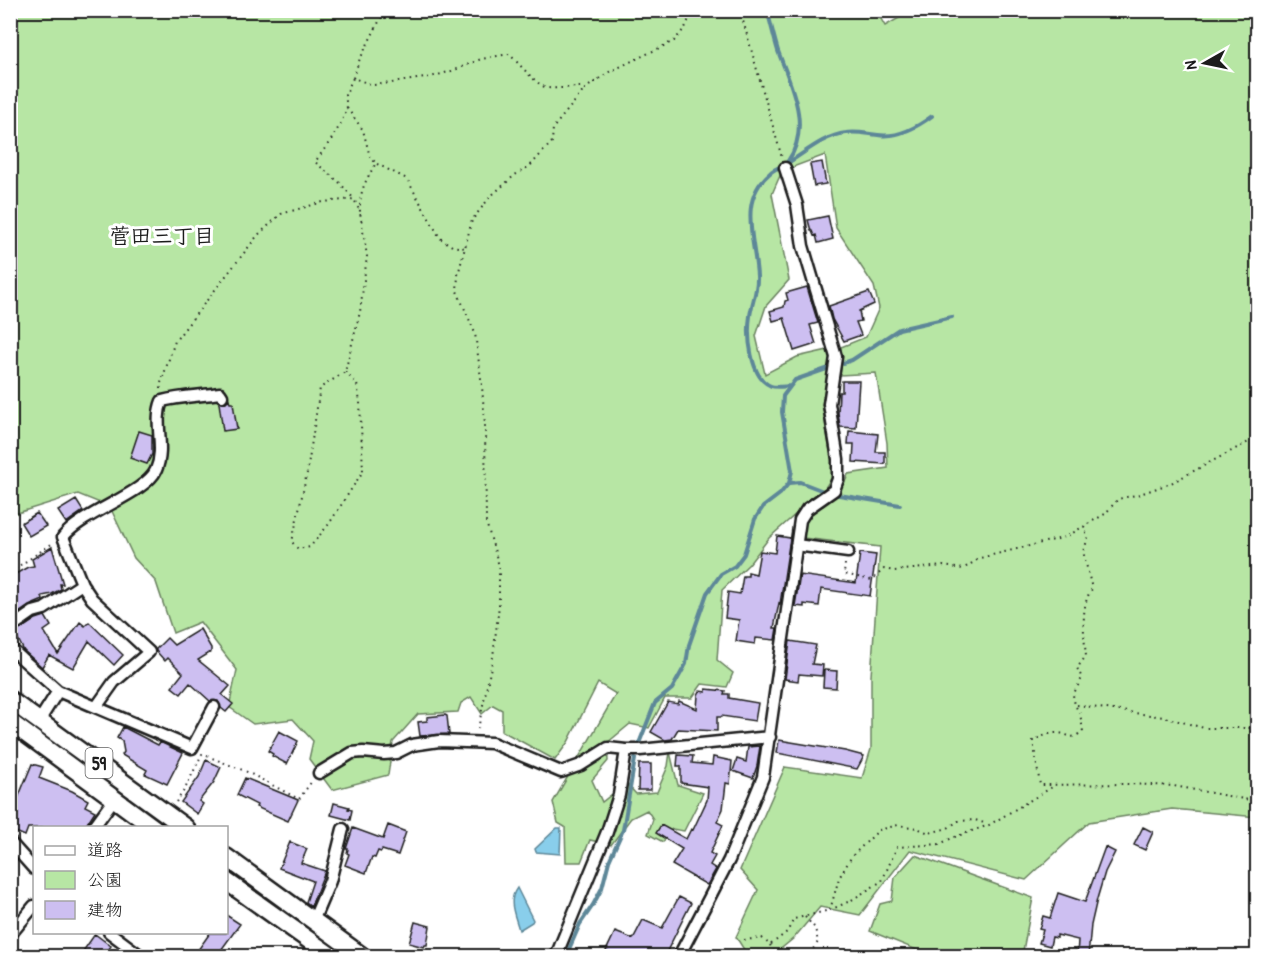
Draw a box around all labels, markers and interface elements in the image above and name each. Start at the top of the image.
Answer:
north arrow [1175,33,1235,93]
text: N [1179,59,1202,71]
district label: 菅田三丁目 [110,221,215,250]
road number: 59 [86,748,112,778]
legend [33,826,228,934]
text: 道路 [87,837,123,862]
text: 公園 [87,867,123,892]
text: 建物 [87,897,123,922]

